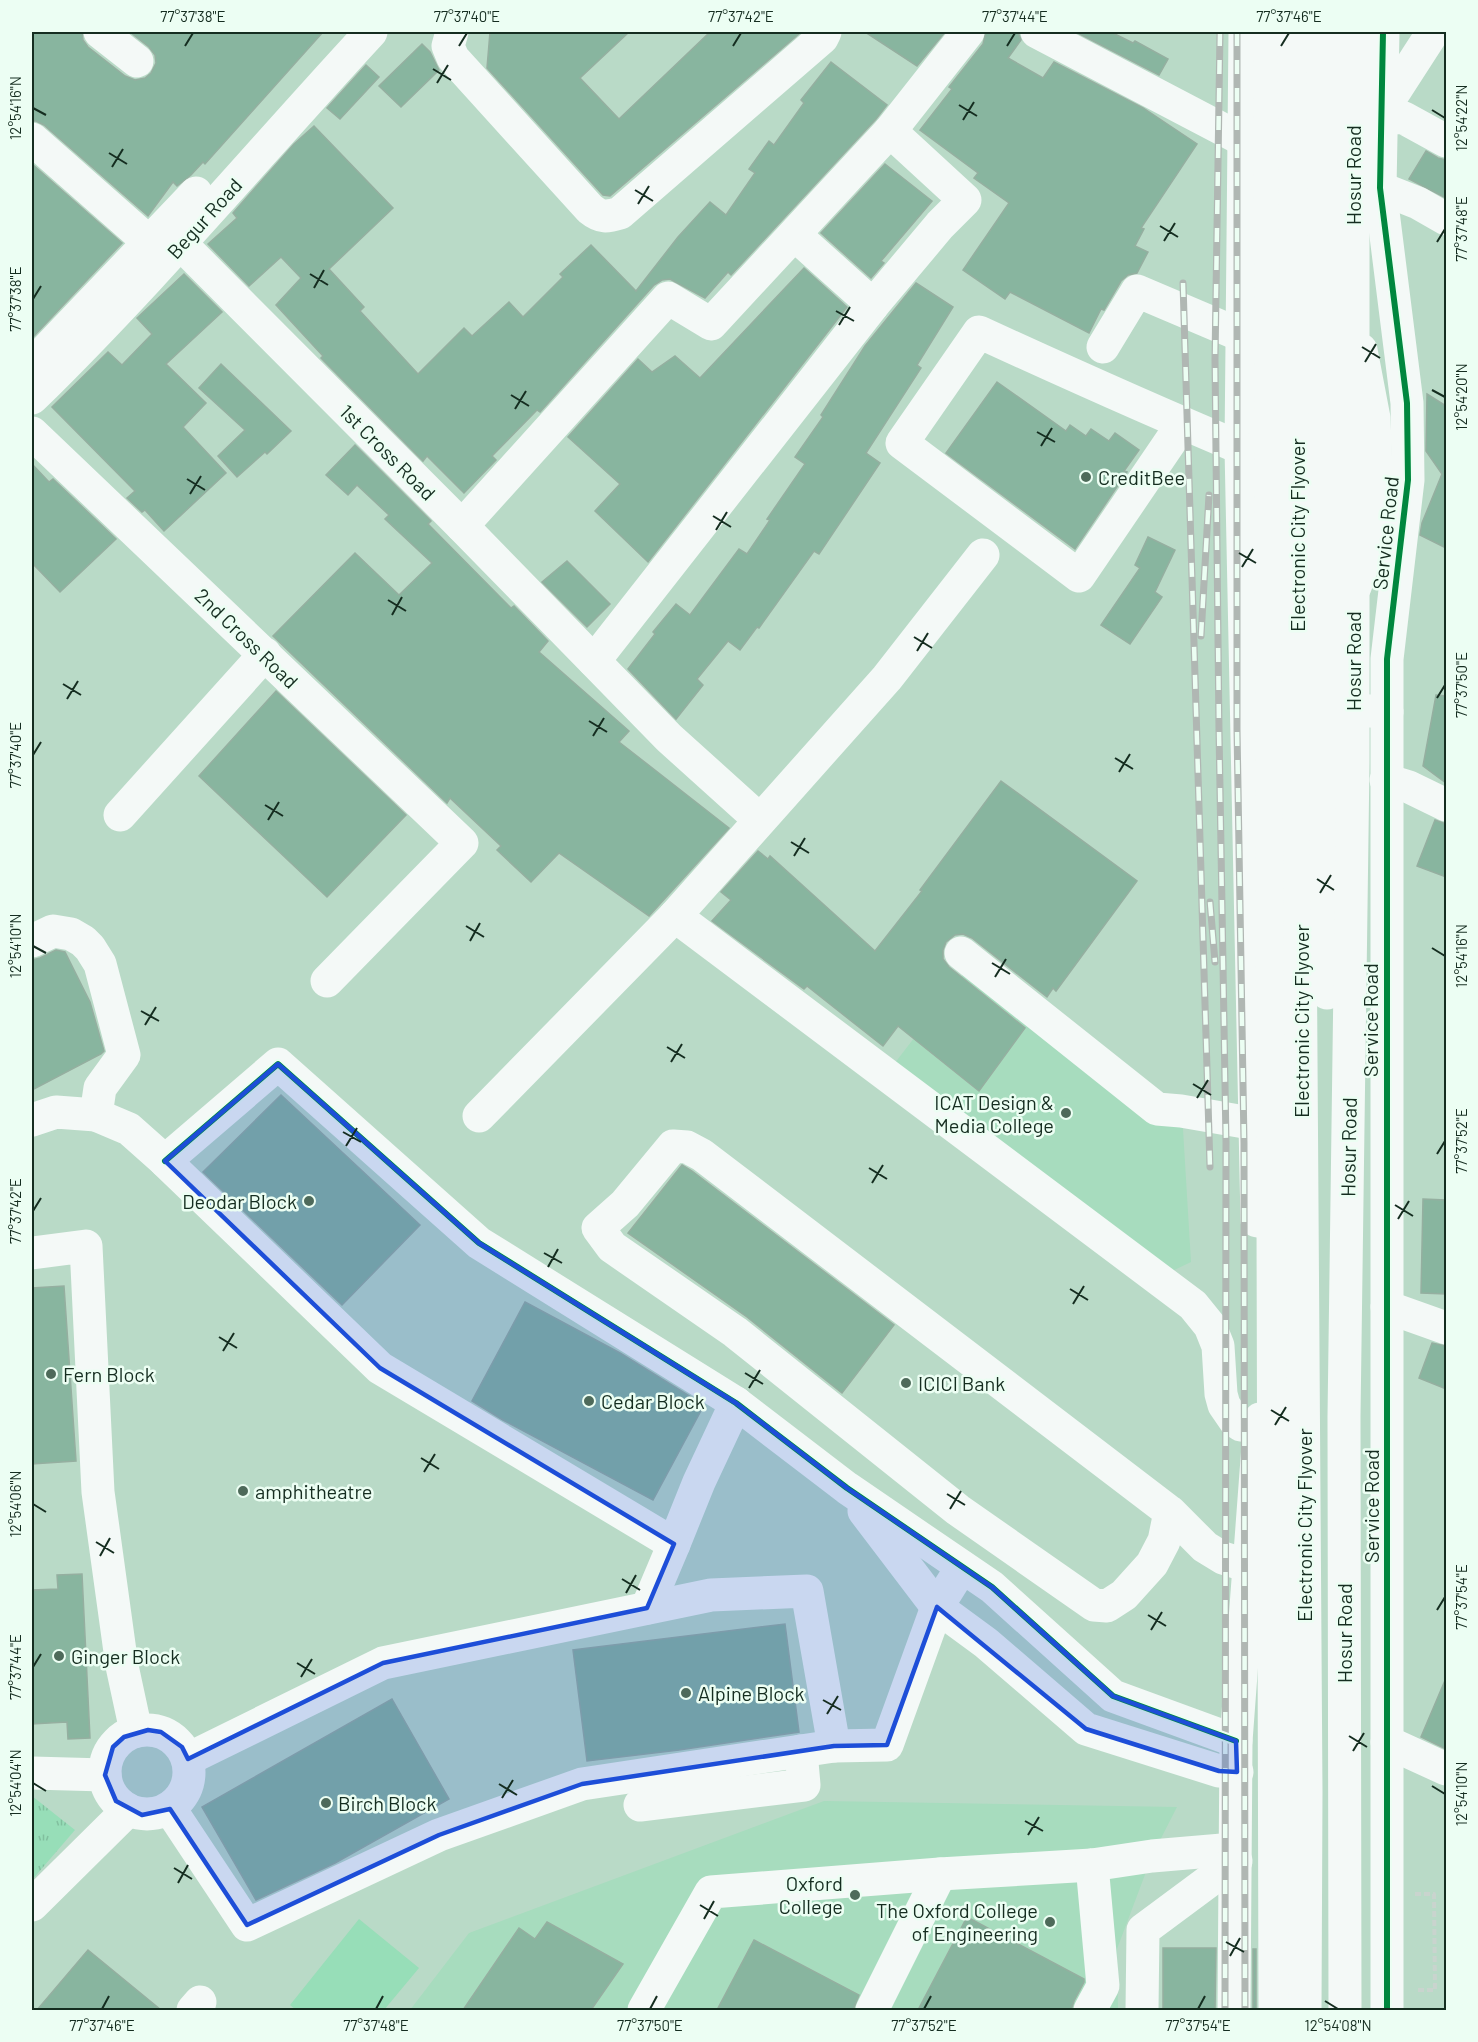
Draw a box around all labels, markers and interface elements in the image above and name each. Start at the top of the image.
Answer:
text: 77°37'38"E [160,7,226,25]
text: 77°37'40"E [434,7,500,25]
text: 77°37'42"E [708,7,774,25]
text: 77°37'44"E [982,7,1048,25]
text: 77°37'46"E [1256,7,1322,25]
text: 12°54'16"N [6,76,24,140]
text: 12°54'22"N [1452,85,1470,151]
street label: Hosur Road [1341,125,1365,225]
street label: Begur Road [162,173,246,263]
text: 77°37'48"E [1452,196,1470,262]
text: 77°37'38"E [6,266,24,332]
text: 12°54'20"N [1452,363,1470,431]
street label: 1st Cross Road [335,399,441,505]
street label: Electronic City Flyover [1285,438,1309,632]
place label: CreditBee [1098,465,1185,489]
marker: CreditBee [1079,470,1093,484]
street label: Service Road [1367,475,1403,591]
street label: 2nd Cross Road [191,583,303,693]
street label: Hosur Road [1341,611,1365,711]
text: 77°37'50"E [1452,652,1470,718]
text: 77°37'40"E [6,722,24,788]
text: 12°54'10"N [6,914,24,978]
street label: Electronic City Flyover [1289,924,1313,1118]
text: 12°54'16"N [1452,924,1470,988]
street label: Service Road [1358,963,1382,1077]
place label: ICAT Design & Media College [934,1090,1054,1137]
street label: Hosur Road [1335,1097,1361,1197]
marker: ICAT Design & Media College [1059,1106,1073,1120]
text: 77°37'52"E [1452,1108,1470,1174]
text: 77°37'42"E [6,1178,24,1244]
place label: Deodar Block [182,1189,297,1213]
marker: Deodar Block [302,1194,316,1208]
place label: Fern Block [63,1362,155,1386]
marker: Fern Block [44,1367,58,1381]
place label: ICICI Bank [918,1371,1005,1395]
marker: ICICI Bank [899,1376,913,1390]
place label: Cedar Block [601,1389,705,1413]
marker: Cedar Block [582,1394,596,1408]
street label: Electronic City Flyover [1292,1428,1316,1622]
street label: Service Road [1359,1449,1383,1563]
text: 12°54'06"N [6,1470,24,1538]
place label: amphitheatre [255,1479,372,1503]
marker: amphitheatre [236,1484,250,1498]
text: 77°37'54"E [1452,1564,1470,1630]
street label: Hosur Road [1332,1583,1356,1683]
text: 77°37'44"E [6,1634,24,1700]
place label: Ginger Block [71,1644,180,1668]
marker: Ginger Block [52,1649,66,1663]
place label: Alpine Block [698,1681,805,1705]
marker: Alpine Block [679,1686,693,1700]
text: 12°54'04"N [6,1749,24,1817]
text: 12°54'10"N [1452,1762,1470,1826]
place label: Birch Block [338,1791,436,1815]
marker: Birch Block [319,1796,333,1810]
place label: Oxford College [779,1871,843,1918]
marker: Oxford College [848,1888,862,1902]
place label: The Oxford College of Engineering [876,1898,1038,1945]
marker: The Oxford College of Engineering [1043,1915,1057,1929]
text: 77°37'46"E [69,2016,135,2034]
text: 77°37'48"E [343,2016,409,2034]
text: 77°37'50"E [617,2016,683,2034]
text: 77°37'52"E [891,2016,957,2034]
text: 77°37'54"E [1165,2016,1231,2034]
text: 12°54'08"N [1304,2016,1372,2034]

